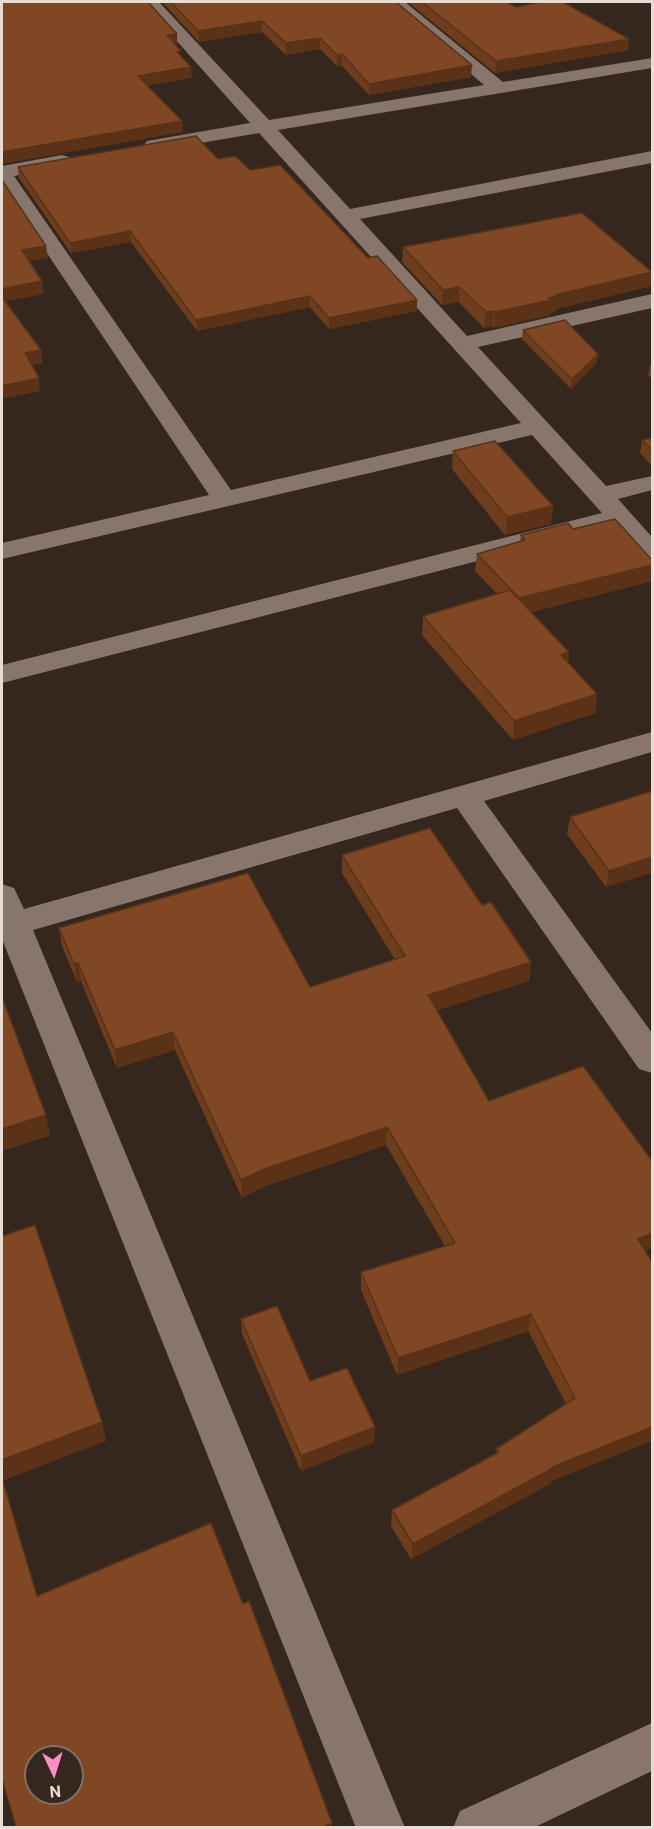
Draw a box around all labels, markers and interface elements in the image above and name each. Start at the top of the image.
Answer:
north arrow [24,1745,84,1805]
text: N [49,1782,61,1801]

